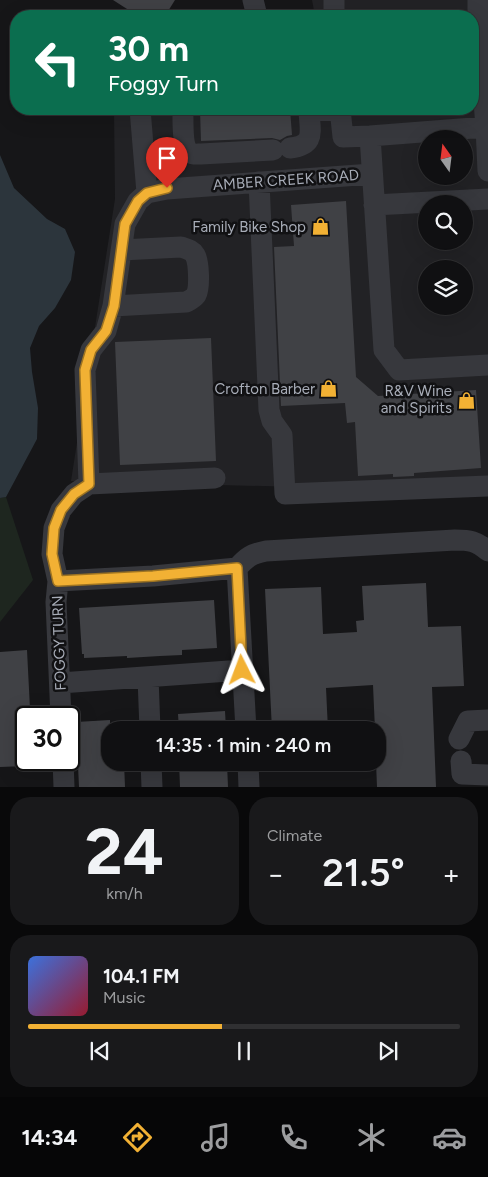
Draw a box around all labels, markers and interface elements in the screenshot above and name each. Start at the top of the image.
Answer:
text: 30 m [108,28,189,70]
icon: left [25,30,90,95]
text: Foggy Turn [108,70,219,97]
north arrow [418,130,472,185]
map controls [418,130,473,315]
pin [146,137,188,188]
icon: arrive [153,144,181,172]
street label: AMBER CREEK ROAD [212,166,360,194]
button: search [418,195,473,250]
shop icon: Family Bike Shop [310,217,330,237]
place label: Family Bike Shop [192,218,306,236]
button: layers [418,260,473,315]
shop icon: Crofton Barber [319,379,339,399]
place label: Crofton Barber [215,380,315,398]
place label: R&V Wine and Spirits [381,382,452,417]
shop icon: R&V Wine and Spirits [456,390,476,410]
street label: FOGGY TURN [48,595,70,691]
position arrow [215,643,267,695]
speed limit sign: 30 [15,706,80,771]
text: 14:35 · 1 min · 240 m [156,734,331,757]
text: 24 [85,812,164,890]
text: Climate [267,826,322,845]
text: 21.5° [322,850,405,896]
text: − [267,857,284,891]
text: + [443,857,460,891]
text: km/h [106,884,143,903]
text: 104.1 FM [103,965,179,988]
text: Music [103,988,145,1007]
icon: previous [86,1037,114,1065]
icon: pause [230,1037,258,1065]
icon: next [374,1037,402,1065]
icon: directions [120,1120,155,1155]
icon: music [198,1120,233,1155]
icon: phone [276,1120,311,1155]
icon: climate [354,1120,389,1155]
icon: car [432,1120,467,1155]
text: 14:34 [21,1124,77,1151]

